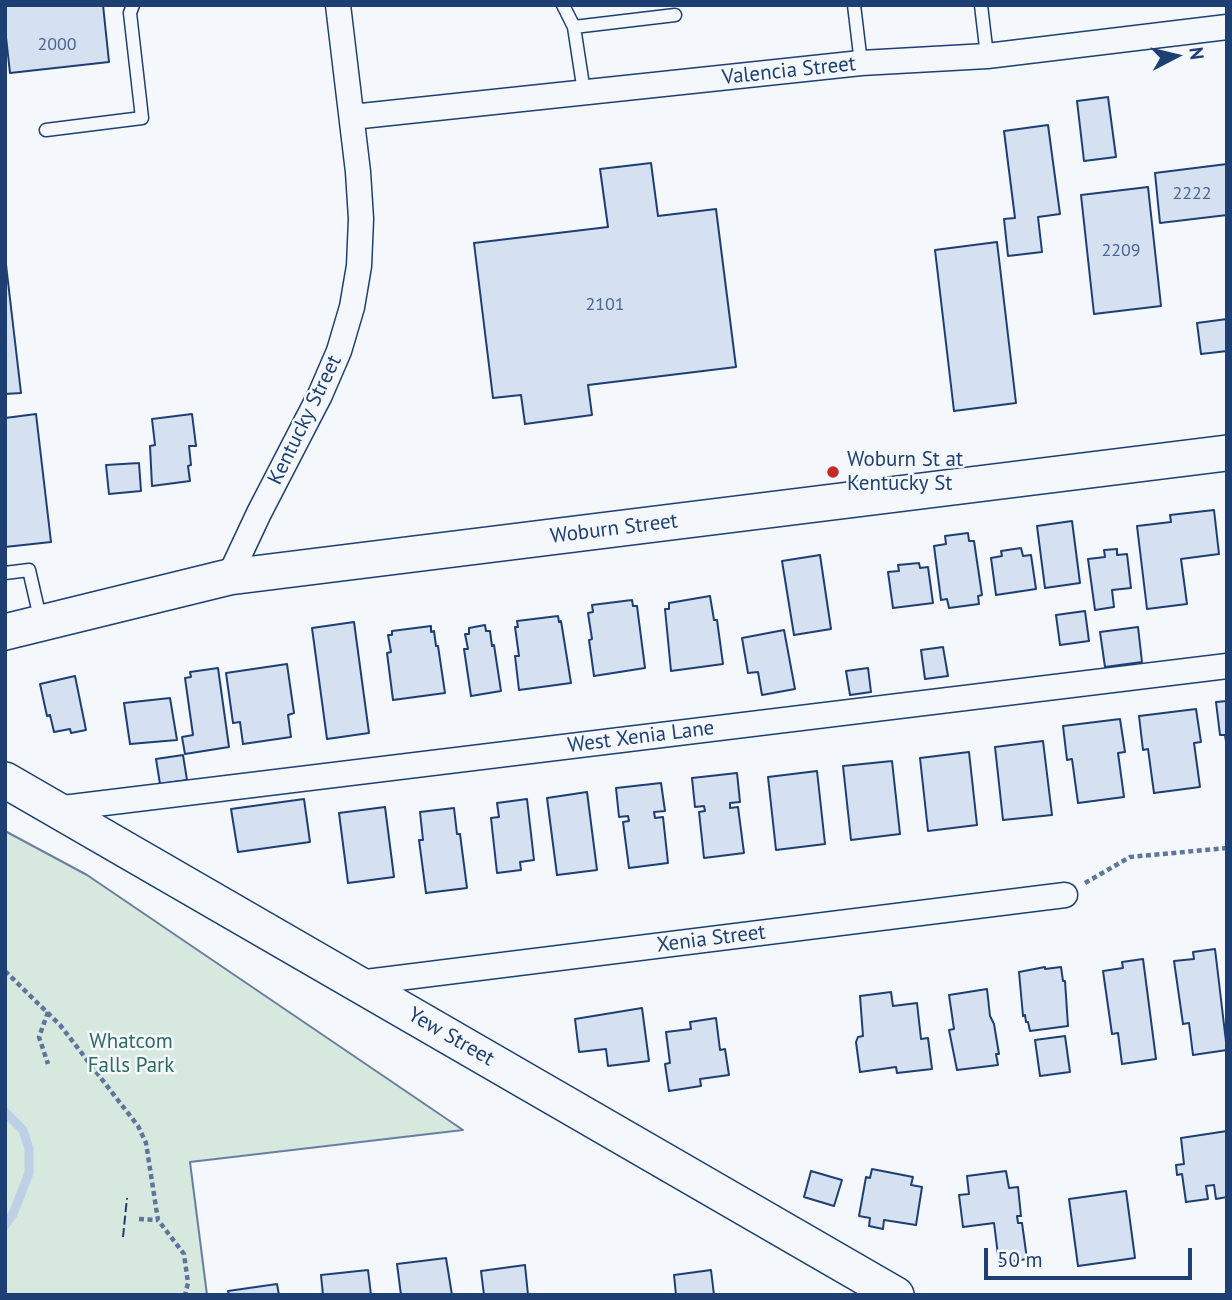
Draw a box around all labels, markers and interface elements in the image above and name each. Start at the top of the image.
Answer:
north arrow [1141,21,1211,91]
house number: 2000 [37,34,77,56]
text: N [1184,46,1210,61]
street label: Valencia Street [721,51,857,91]
house number: 2222 [1172,183,1212,205]
house number: 2209 [1101,240,1141,262]
house number: 2101 [585,294,625,316]
street label: Kentucky Street [263,351,347,489]
place label: Woburn St at Kentucky St [847,447,963,497]
marker: Woburn St at Kentucky St [825,464,841,480]
street label: Woburn Street [549,509,679,549]
street label: West Xenia Lane [566,716,716,758]
street label: Xenia Street [655,920,767,958]
street label: Yew Street [404,1002,498,1072]
park label: Whatcom Falls Park [88,1029,174,1079]
scale bar [987,1234,1195,1278]
text: 50 m [997,1246,1043,1273]

